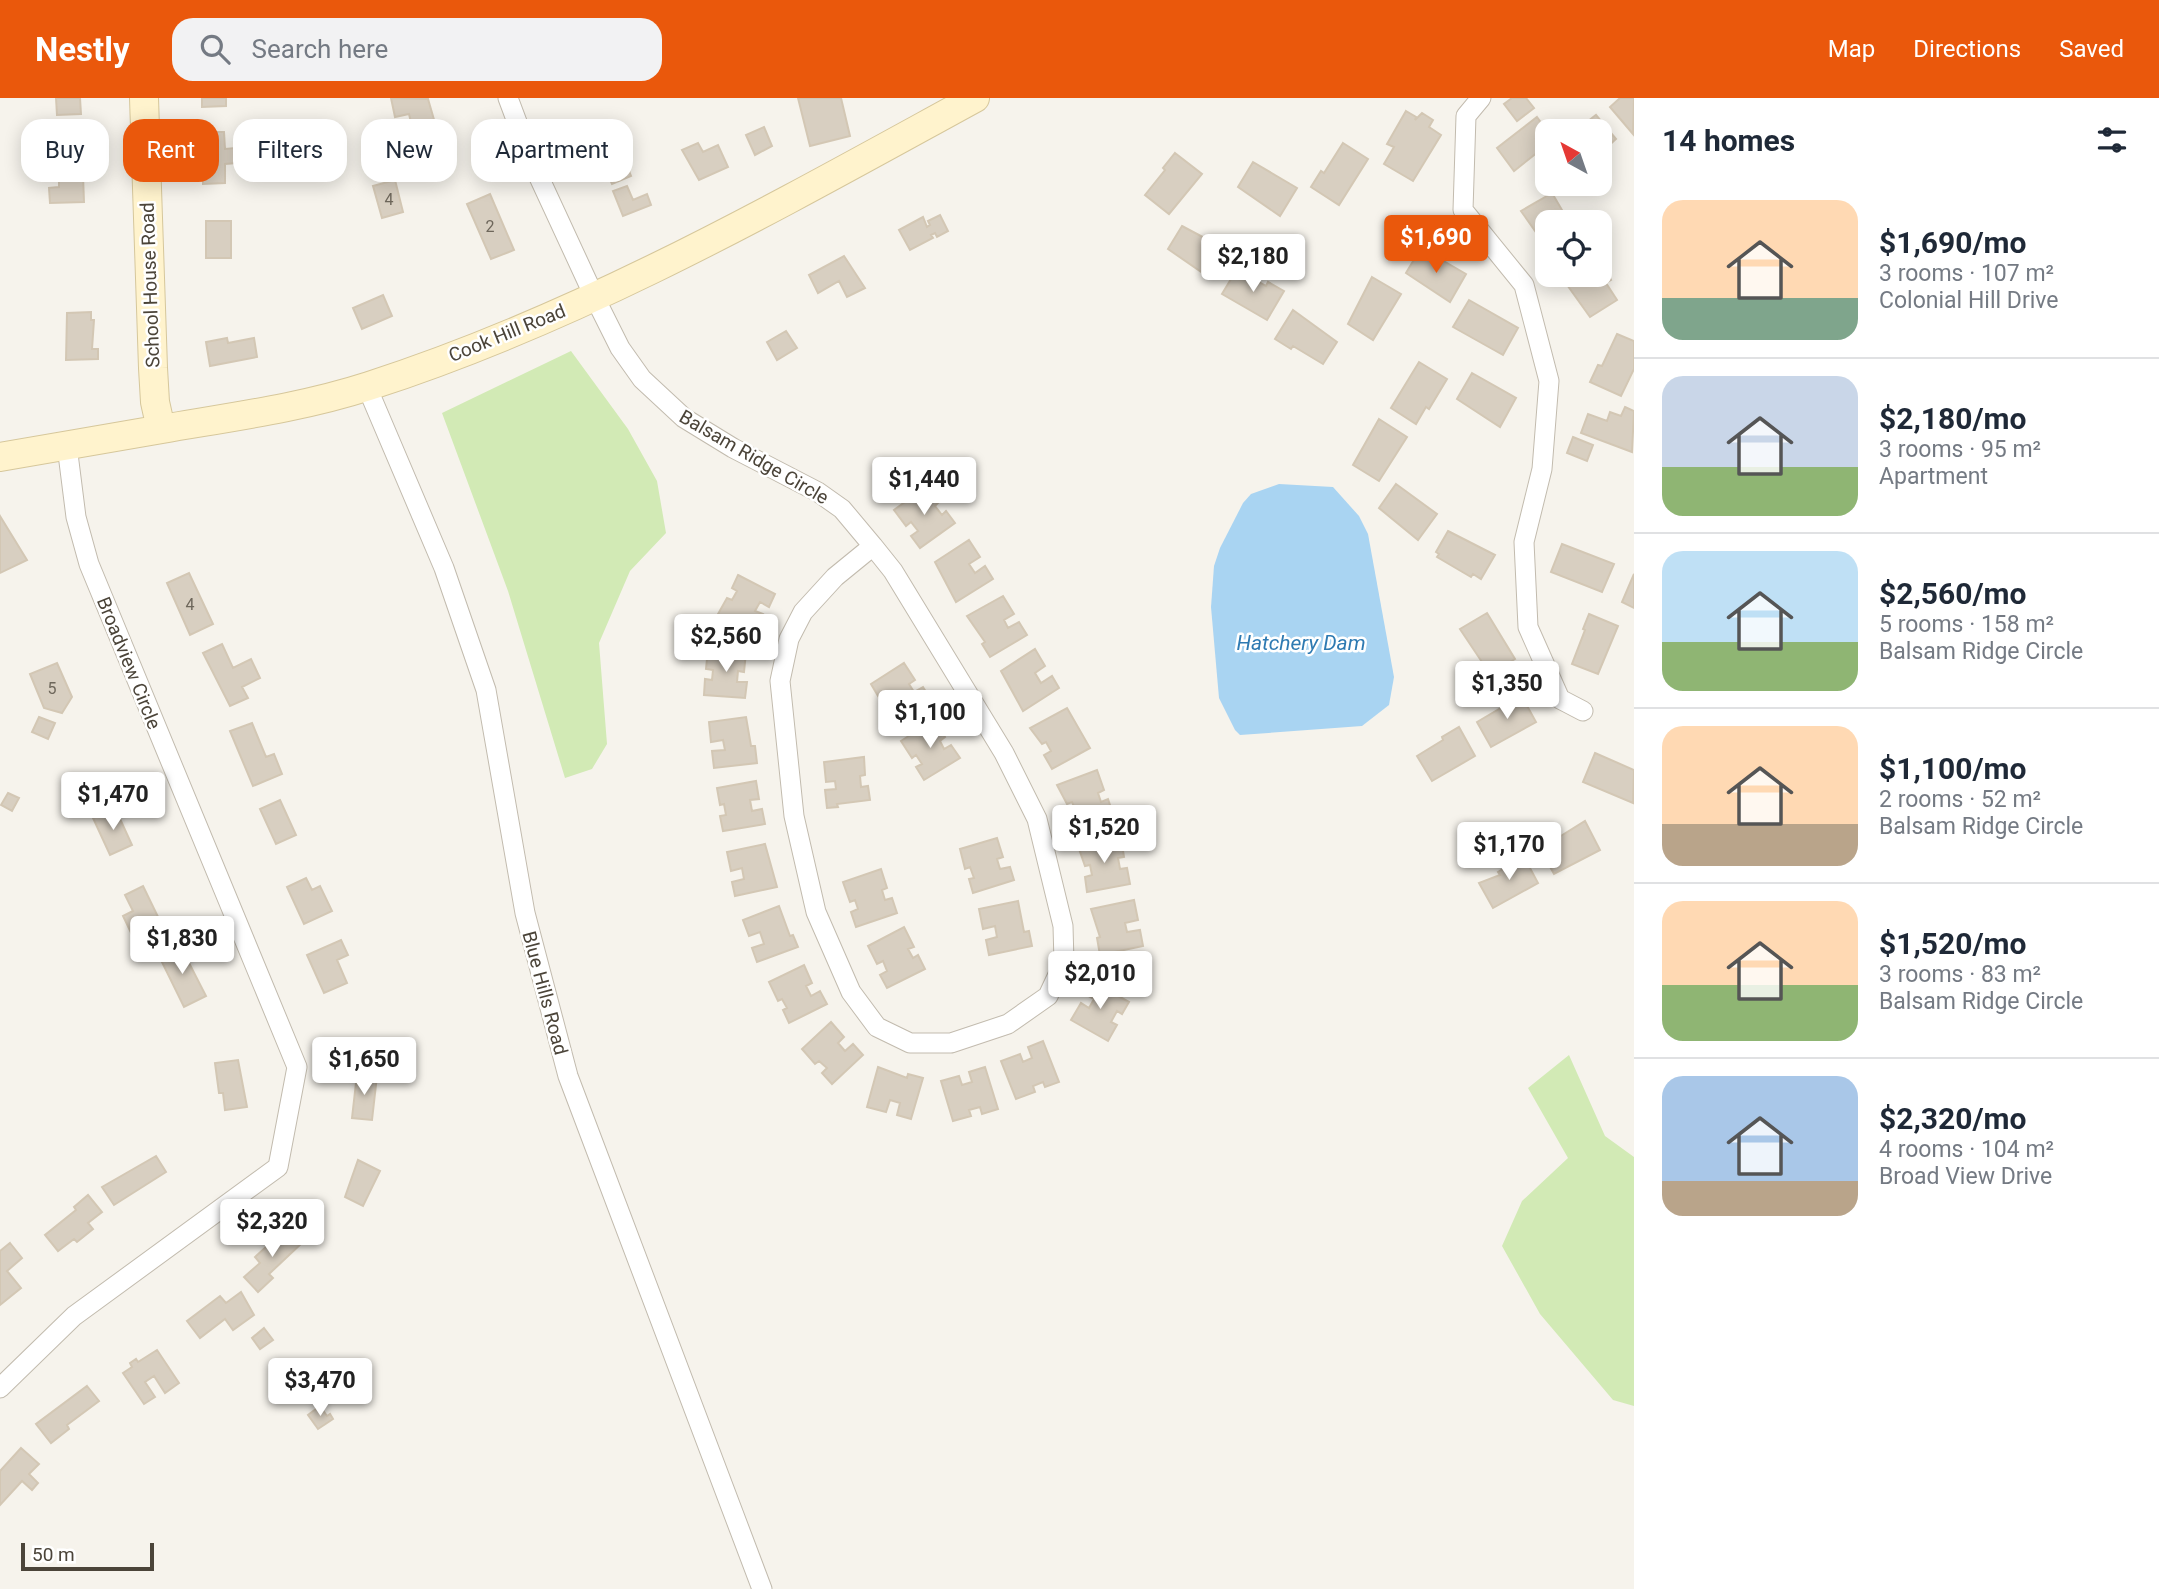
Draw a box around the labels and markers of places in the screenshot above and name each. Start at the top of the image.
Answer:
pin: $1,690 [1379,216,1493,275]
pin: $2,180 [1196,234,1310,294]
pin: $1,440 [867,458,981,517]
pin: $2,560 [669,614,783,674]
pin: $1,350 [1450,662,1564,721]
pin: $1,100 [873,690,987,750]
pin: $1,470 [56,772,170,832]
pin: $1,520 [1047,806,1161,865]
pin: $1,170 [1452,822,1566,882]
pin: $1,830 [125,916,239,976]
pin: $2,010 [1043,951,1157,1011]
pin: $1,650 [307,1038,421,1097]
pin: $2,320 [215,1200,329,1259]
pin: $3,470 [263,1358,377,1418]

